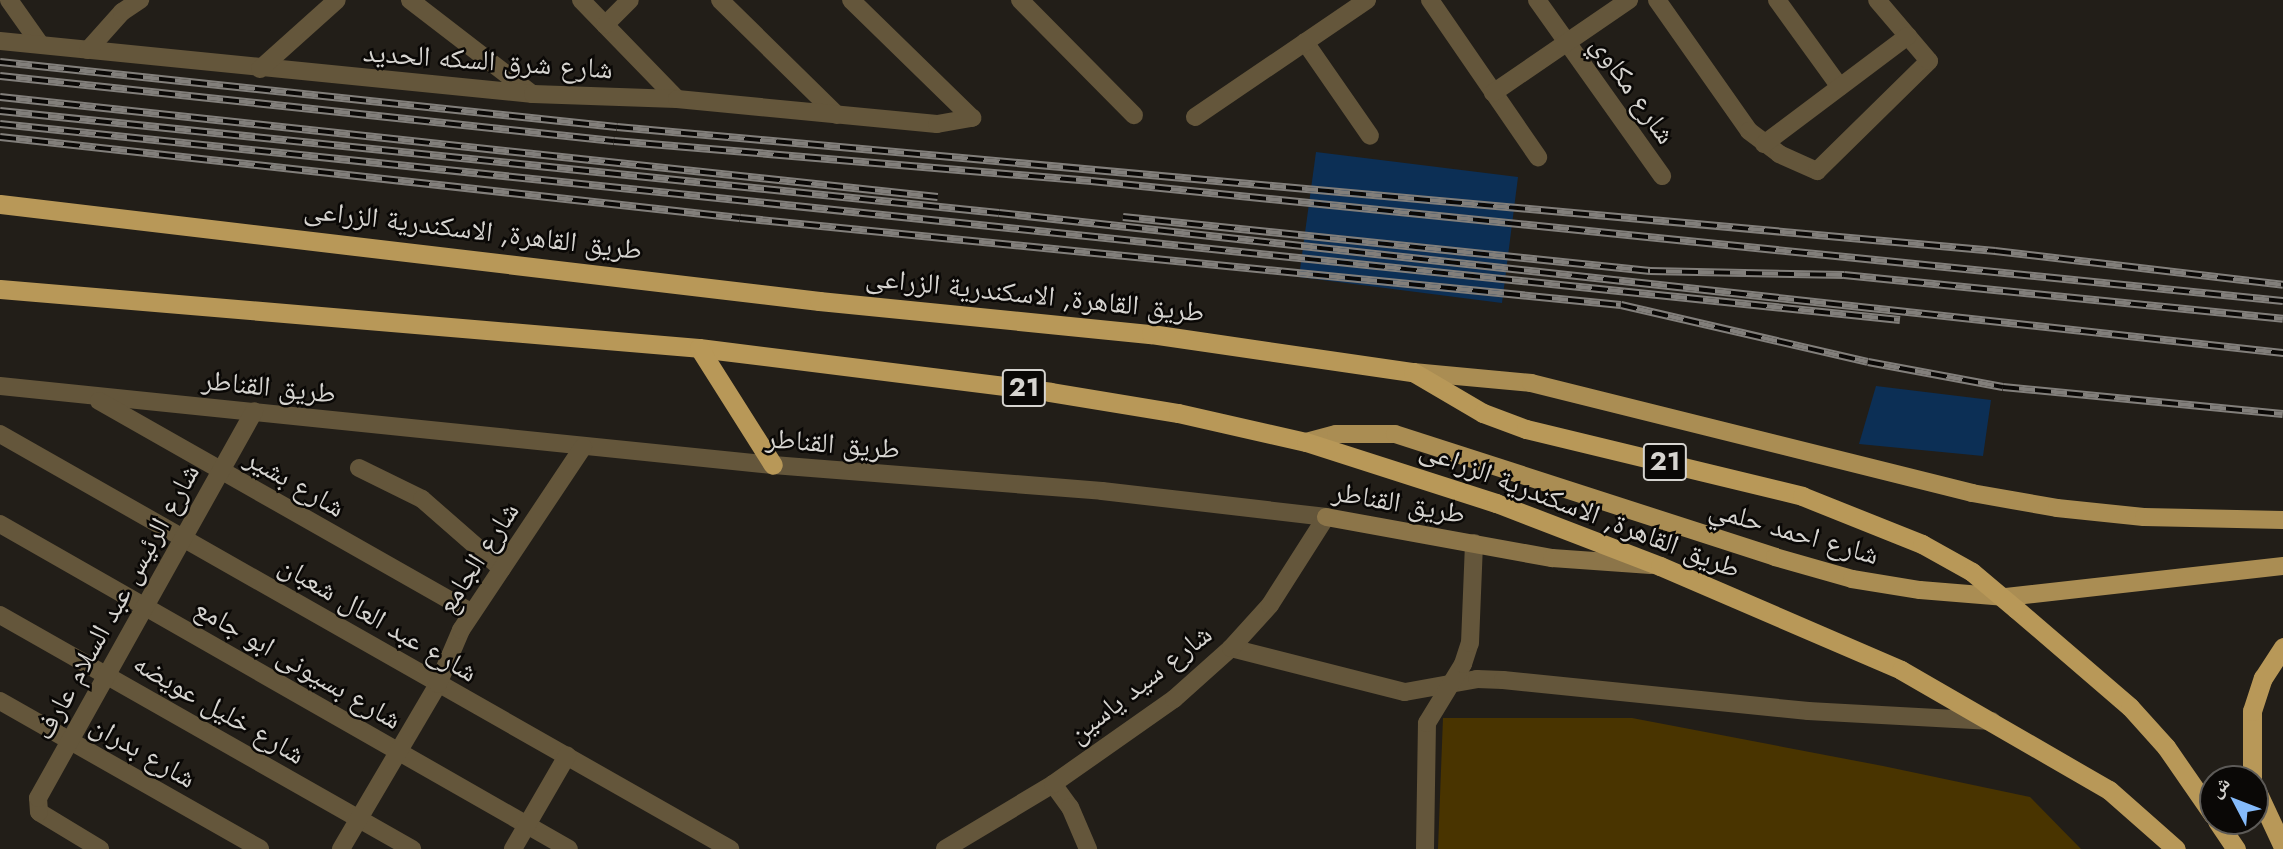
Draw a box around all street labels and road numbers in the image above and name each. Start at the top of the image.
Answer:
street label: شارع مكاوي [1583,29,1683,151]
street label: شارع شرق السكه الحديد [362,36,614,86]
street label: طريق القاهرة, الاسكندرية الزراعى [302,193,644,267]
street label: طريق القاهرة, الاسكندرية الزراعى [864,261,1206,329]
street label: طريق القناطر [200,363,338,411]
road number: 21 [1001,366,1047,410]
street label: طريق القناطر [765,421,901,467]
street label: طريق القاهرة, الاسكندرية الزراعى [1415,432,1745,586]
road number: 21 [1642,440,1688,484]
street label: شارع بشير [239,441,351,525]
street label: شارع الرئيس عبد السلام عارف [27,458,207,746]
street label: طريق القناطر [1330,475,1468,531]
street label: شارع احمد حلمي [1705,492,1883,572]
street label: شارع الجامع [430,496,526,620]
street label: شارع عبد العال شعبان [273,549,483,689]
street label: شارع بسيونى ابو جامع [189,591,407,737]
street label: شارع سيد ياسين [1061,617,1219,751]
street label: شارع خليل عويضه [127,646,311,772]
street label: شارع بدران [84,708,202,796]

